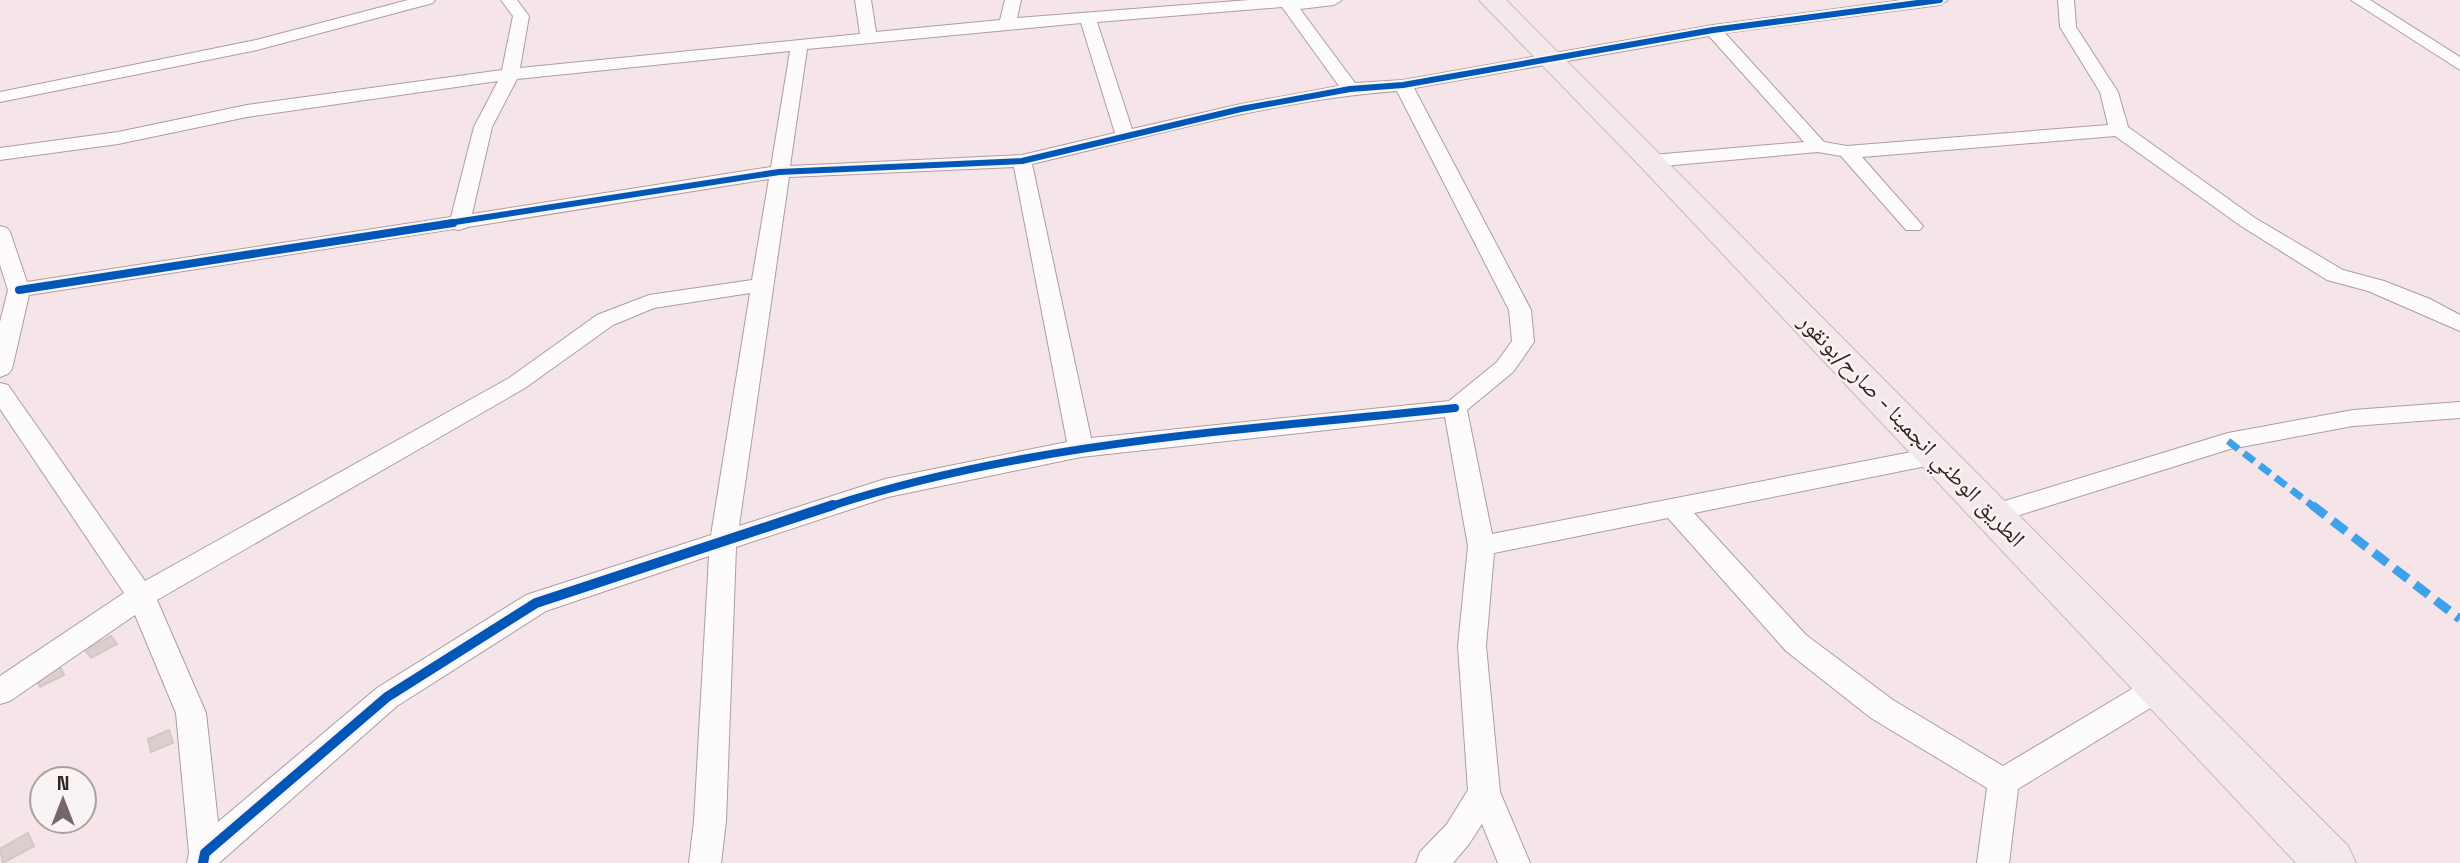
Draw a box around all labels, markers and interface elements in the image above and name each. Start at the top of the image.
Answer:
street label: الطريق الوطني انجمينا - صارح/بونقور [1789,306,2032,556]
north arrow [28,765,98,835]
text: N [57,771,69,796]

